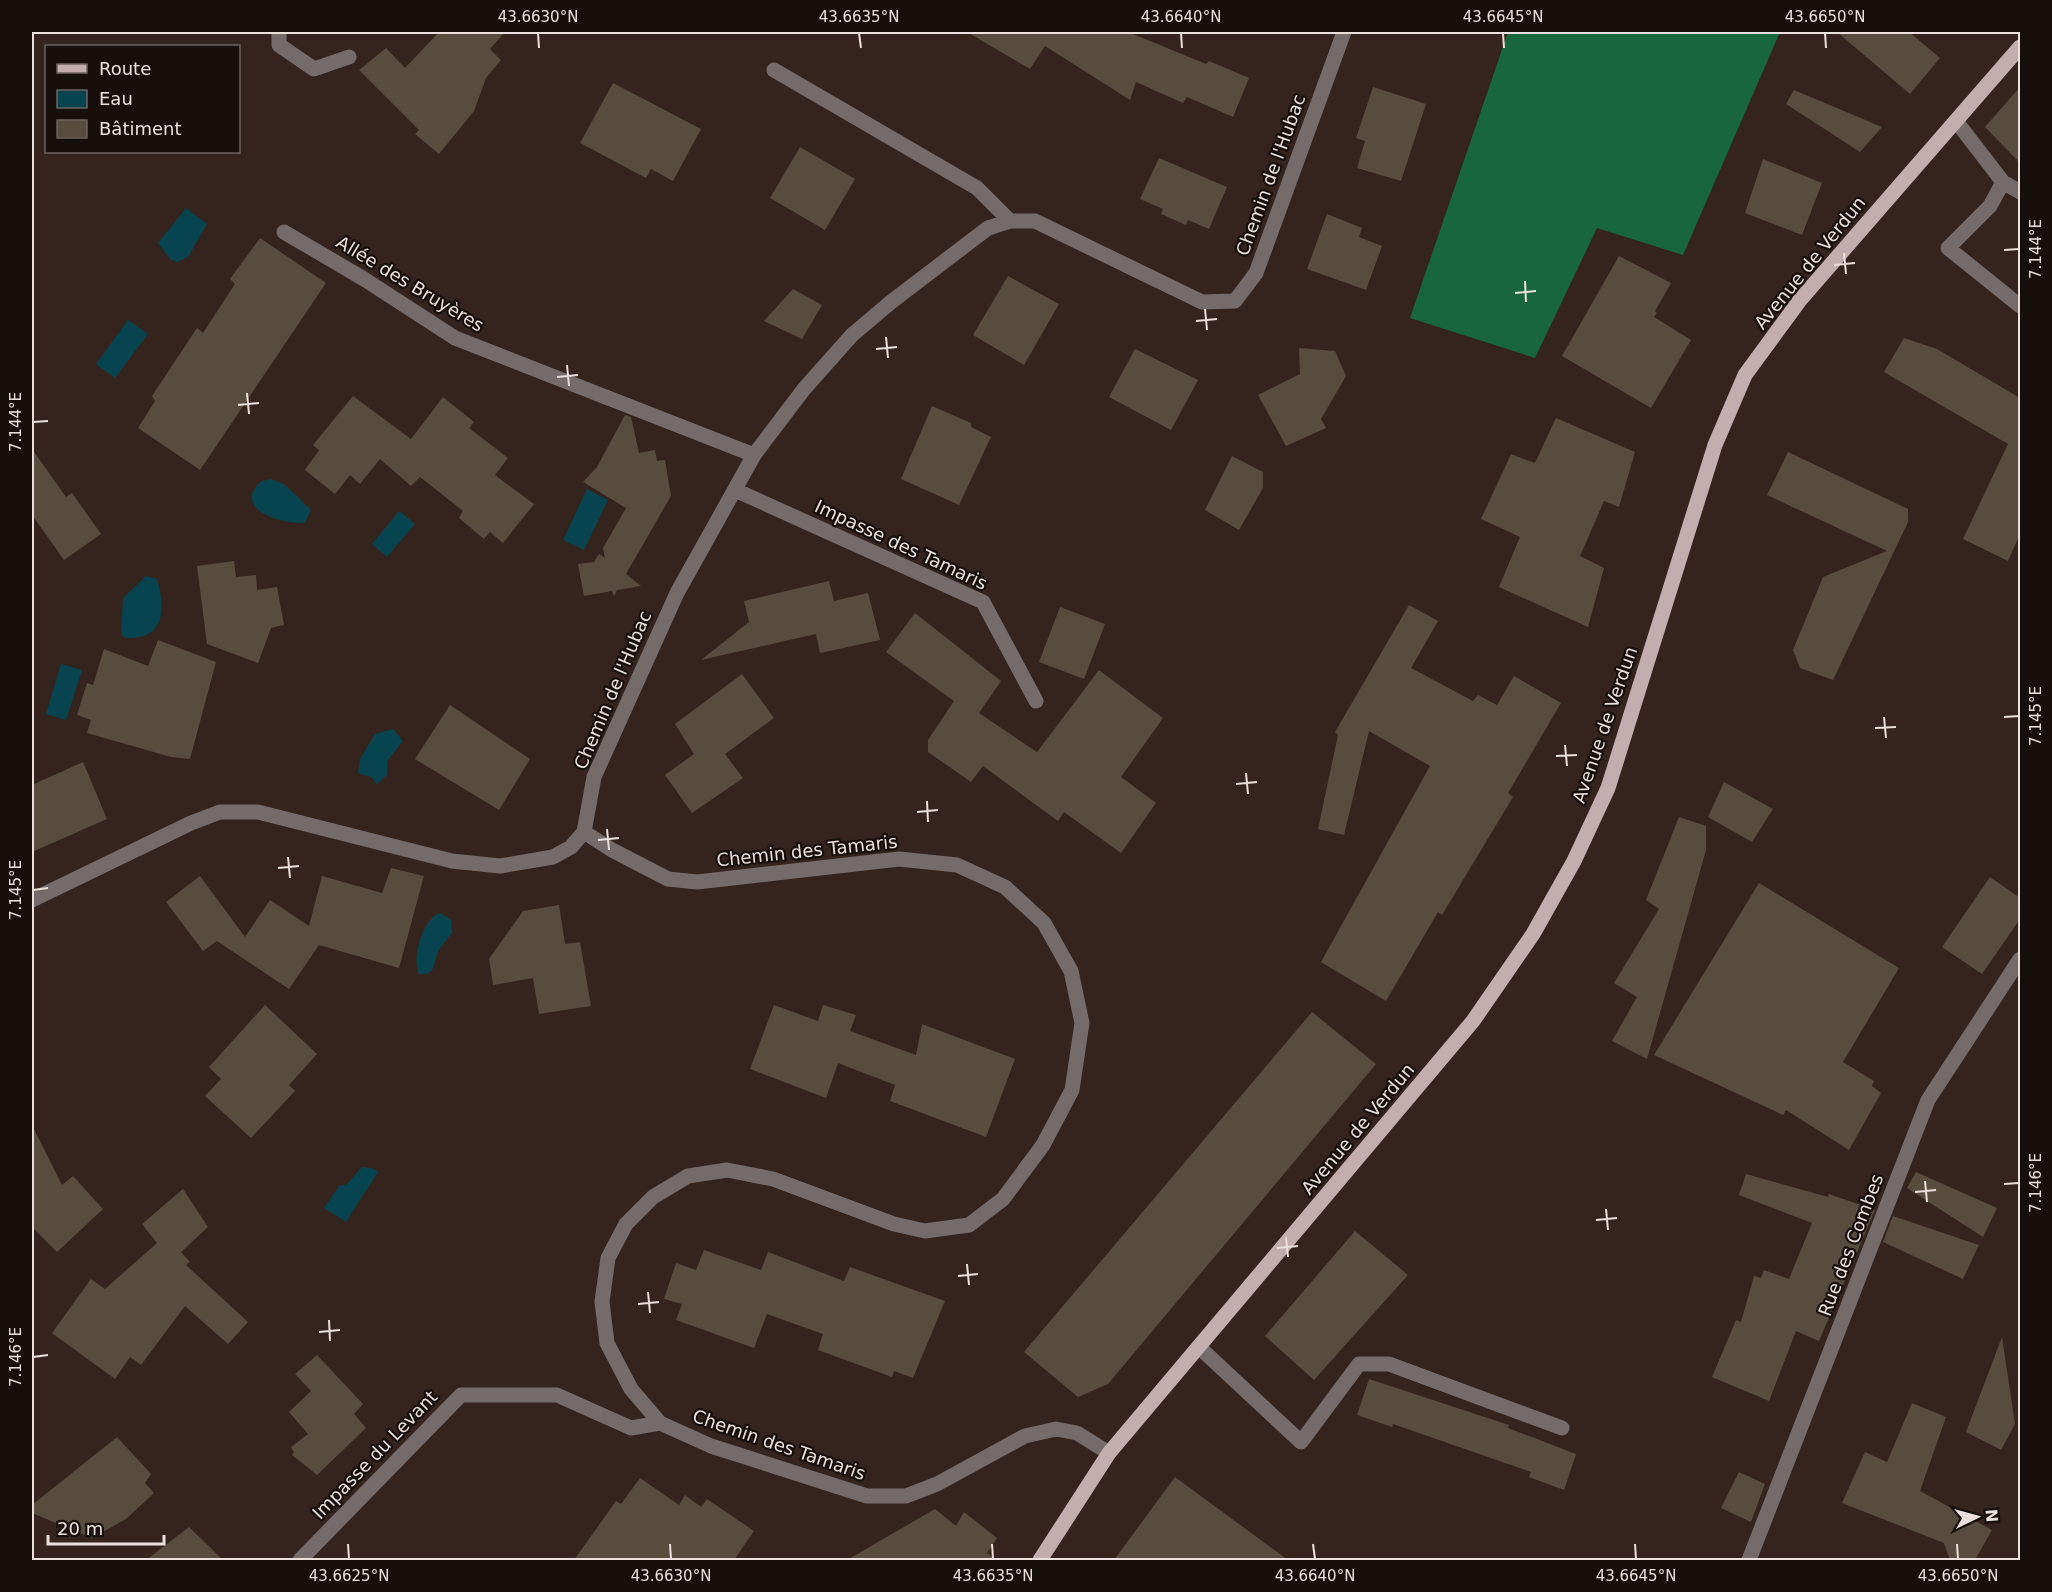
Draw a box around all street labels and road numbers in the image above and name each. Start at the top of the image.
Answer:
street label: Chemin de l'Hubac [1232,91,1310,258]
street label: Avenue de Verdun [1750,192,1869,333]
street label: Allée des Bruyères [333,231,488,336]
street label: Impasse des Tamaris [812,495,991,594]
street label: Chemin de l'Hubac [570,607,655,772]
street label: Avenue de Verdun [1568,644,1641,806]
street label: Chemin des Tamaris [715,831,898,870]
street label: Avenue de Verdun [1297,1059,1418,1198]
street label: Rue des Combes [1814,1171,1887,1319]
street label: Impasse du Levant [308,1386,441,1523]
street label: Chemin des Tamaris [690,1405,868,1484]

